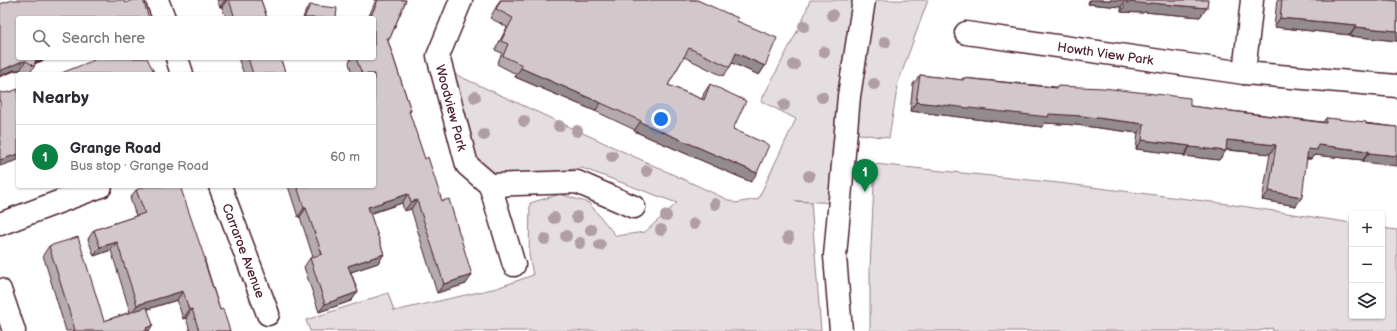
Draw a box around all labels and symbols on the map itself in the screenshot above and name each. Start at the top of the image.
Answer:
street label: Howth View Park [1056,39,1155,69]
street label: Woodview Park [432,63,470,153]
your location [651,109,671,129]
pin: 1 [852,159,878,192]
street label: Carraroe Avenue [218,201,268,301]

